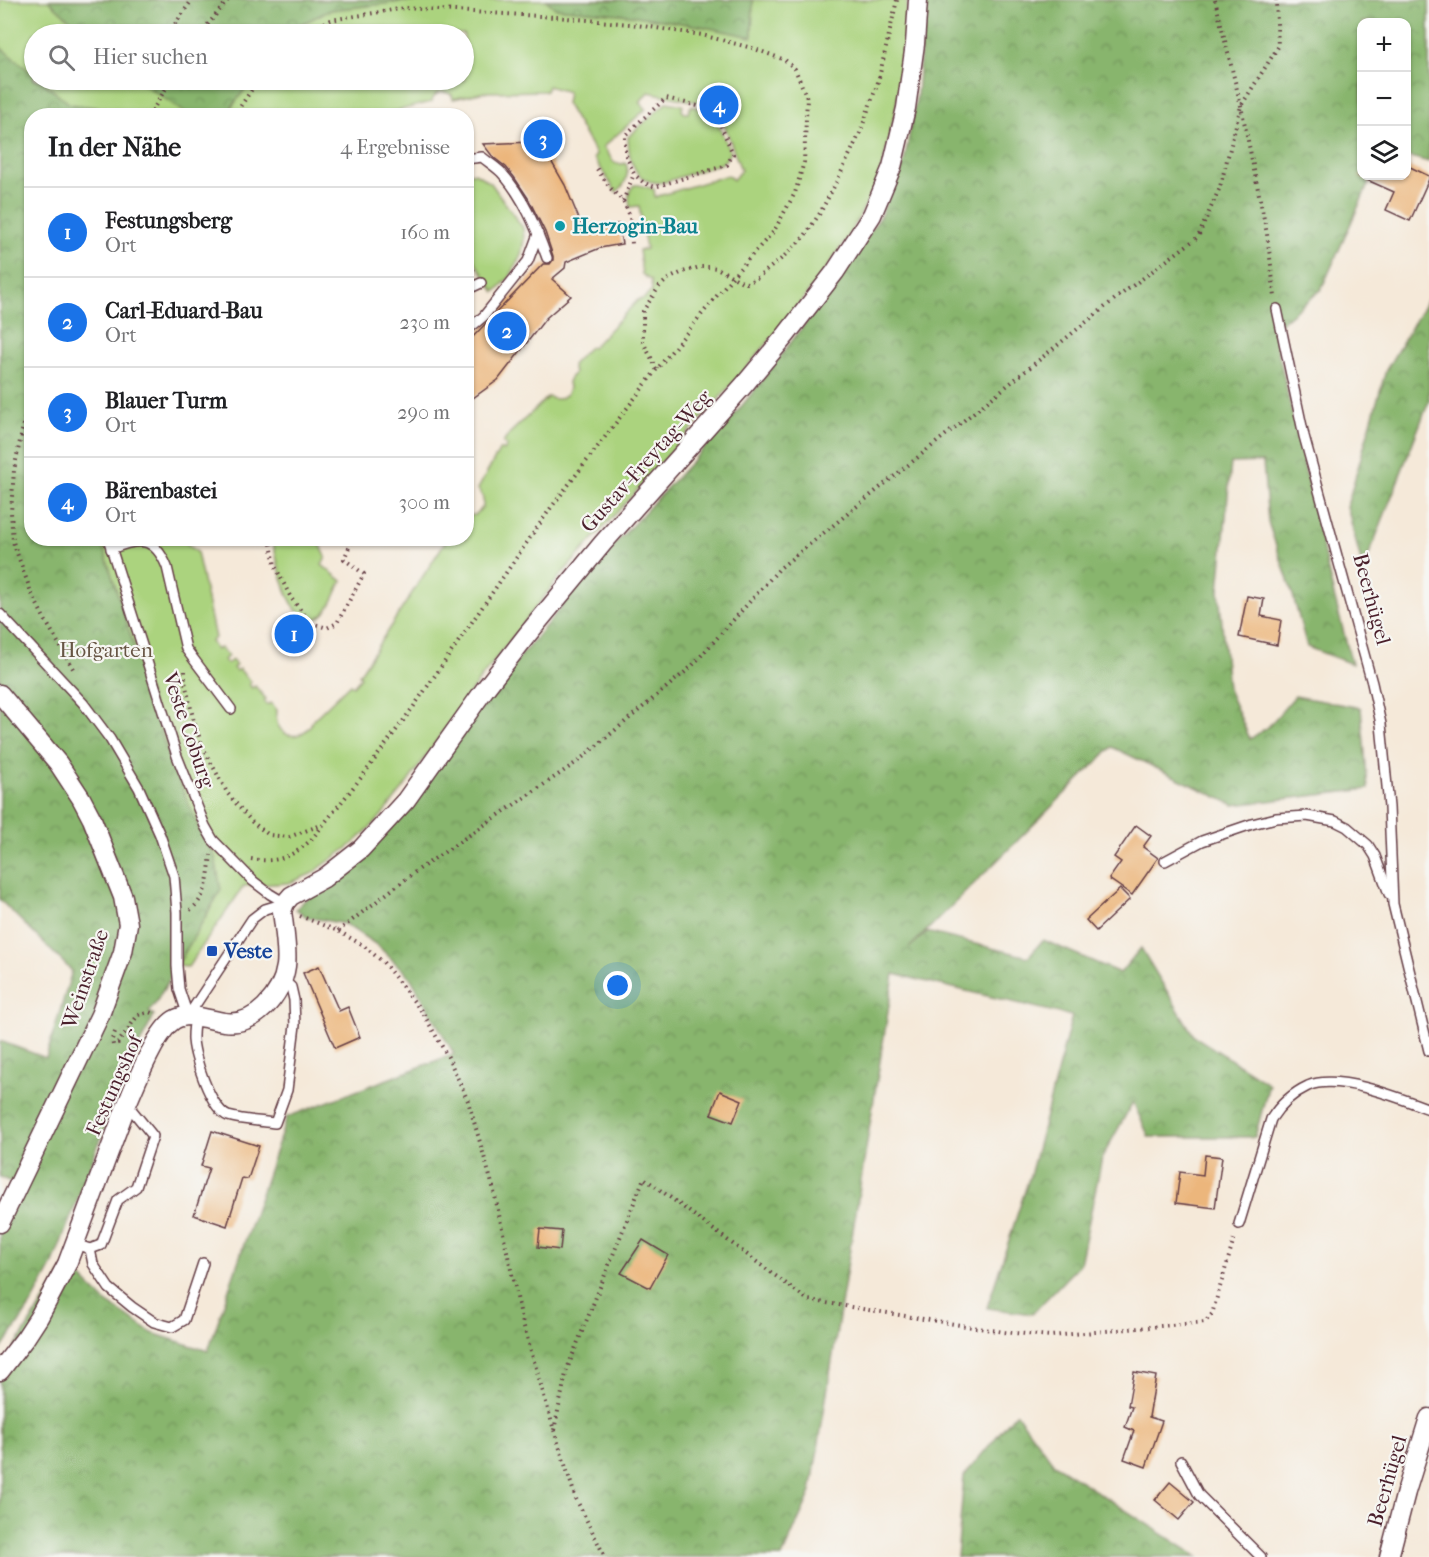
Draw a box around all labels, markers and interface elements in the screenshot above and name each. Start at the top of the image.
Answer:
map controls [1357,18,1411,180]
button: + [1357,18,1411,72]
search box [24,24,474,90]
icon: search [45,41,78,74]
text: Hier suchen [93,44,208,70]
button: − [1357,72,1411,126]
pin: 4 [700,82,738,128]
pin: 3 [524,116,562,162]
button: layers [1357,126,1411,180]
text: In der Nähe [48,132,181,163]
text: 4 Ergebnisse [340,136,450,159]
text: Festungsberg [105,208,232,234]
place label: Herzogin-Bau [572,214,698,238]
marker: Herzogin-Bau [553,219,567,233]
text: 1 [64,221,71,244]
text: 160 m [400,221,450,244]
text: Ort [105,234,137,257]
text: Carl-Eduard-Bau [105,298,263,324]
pin: 2 [488,308,526,354]
text: 2 [62,311,73,334]
text: 230 m [400,311,450,334]
text: Ort [105,324,137,347]
street label: Gustav-Freytag-Weg [576,384,717,537]
text: Blauer Turm [105,388,227,414]
text: 3 [63,401,72,424]
text: 290 m [397,401,450,424]
text: Ort [105,414,137,437]
text: Bärenbastei [105,478,217,504]
text: 4 [62,491,73,514]
text: 300 m [399,491,450,514]
text: Ort [105,504,137,527]
street label: Beerhügel [1348,551,1396,648]
pin: 1 [274,612,314,656]
park label: Hofgarten [59,638,153,662]
street label: Veste Coburg [158,668,220,792]
street label: Weinstraße [56,926,113,1033]
place label: Veste [223,939,273,963]
marker: Veste [205,944,219,958]
your location [603,971,632,1000]
street label: Festungshof [81,1027,149,1140]
street label: Beerhügel [1363,1432,1412,1529]

